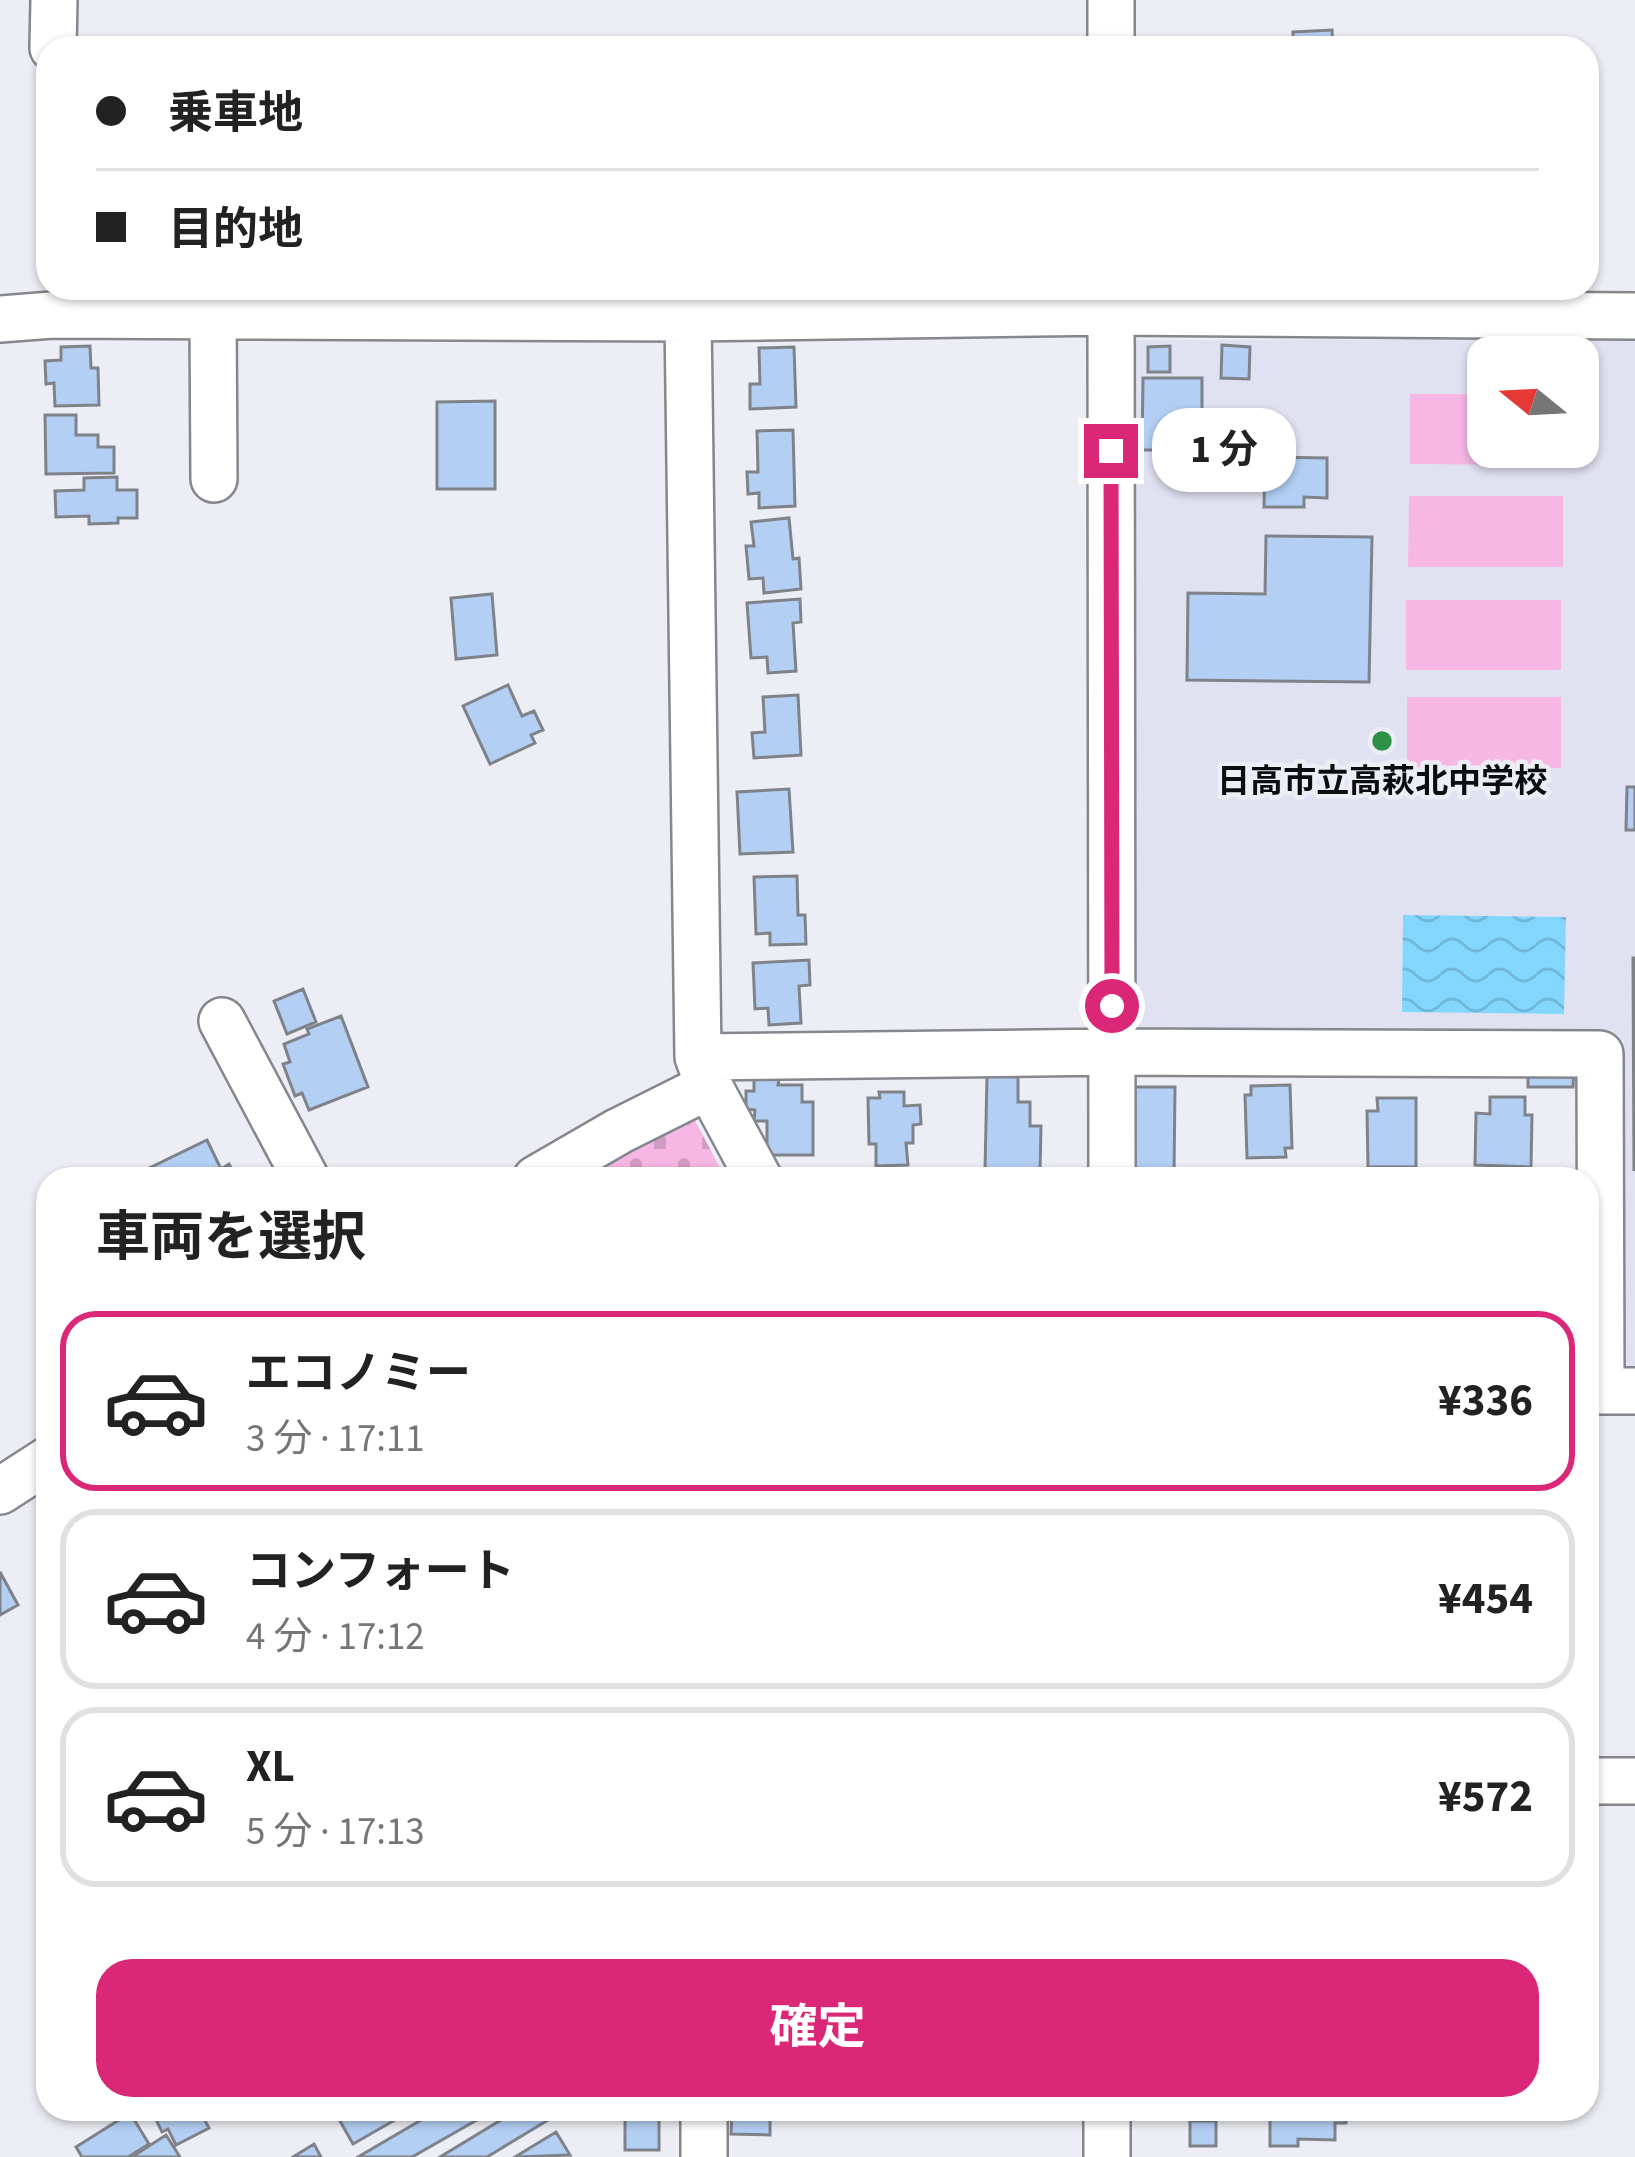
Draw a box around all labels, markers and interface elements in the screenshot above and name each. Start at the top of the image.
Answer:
text: 乗車地 [168,82,303,146]
text: 目的地 [168,198,303,262]
north arrow [1467,336,1599,468]
map controls [1467,336,1599,468]
callout: 1 分 [1153,409,1297,493]
text: 1 分 [1190,422,1258,478]
route end [1084,424,1138,478]
marker: 日高市立高萩北中学校 [1369,728,1395,754]
place label: 日高市立高萩北中学校 [1217,758,1547,805]
route start [1085,979,1139,1033]
text: 車両を選択 [96,1200,366,1277]
text: エコノミー [246,1342,471,1406]
icon: car [102,1347,210,1455]
text: ¥336 [1438,1369,1533,1433]
text: 3 分 · 17:11 [246,1411,425,1467]
text: コンフォート [246,1540,515,1604]
icon: car [102,1545,210,1653]
text: ¥454 [1438,1567,1533,1631]
text: 4 分 · 17:12 [246,1609,425,1665]
text: XL [246,1735,295,1799]
icon: car [102,1743,210,1851]
text: ¥572 [1438,1765,1533,1829]
text: 5 分 · 17:13 [246,1804,425,1860]
button: 確定 [96,1959,1539,2097]

